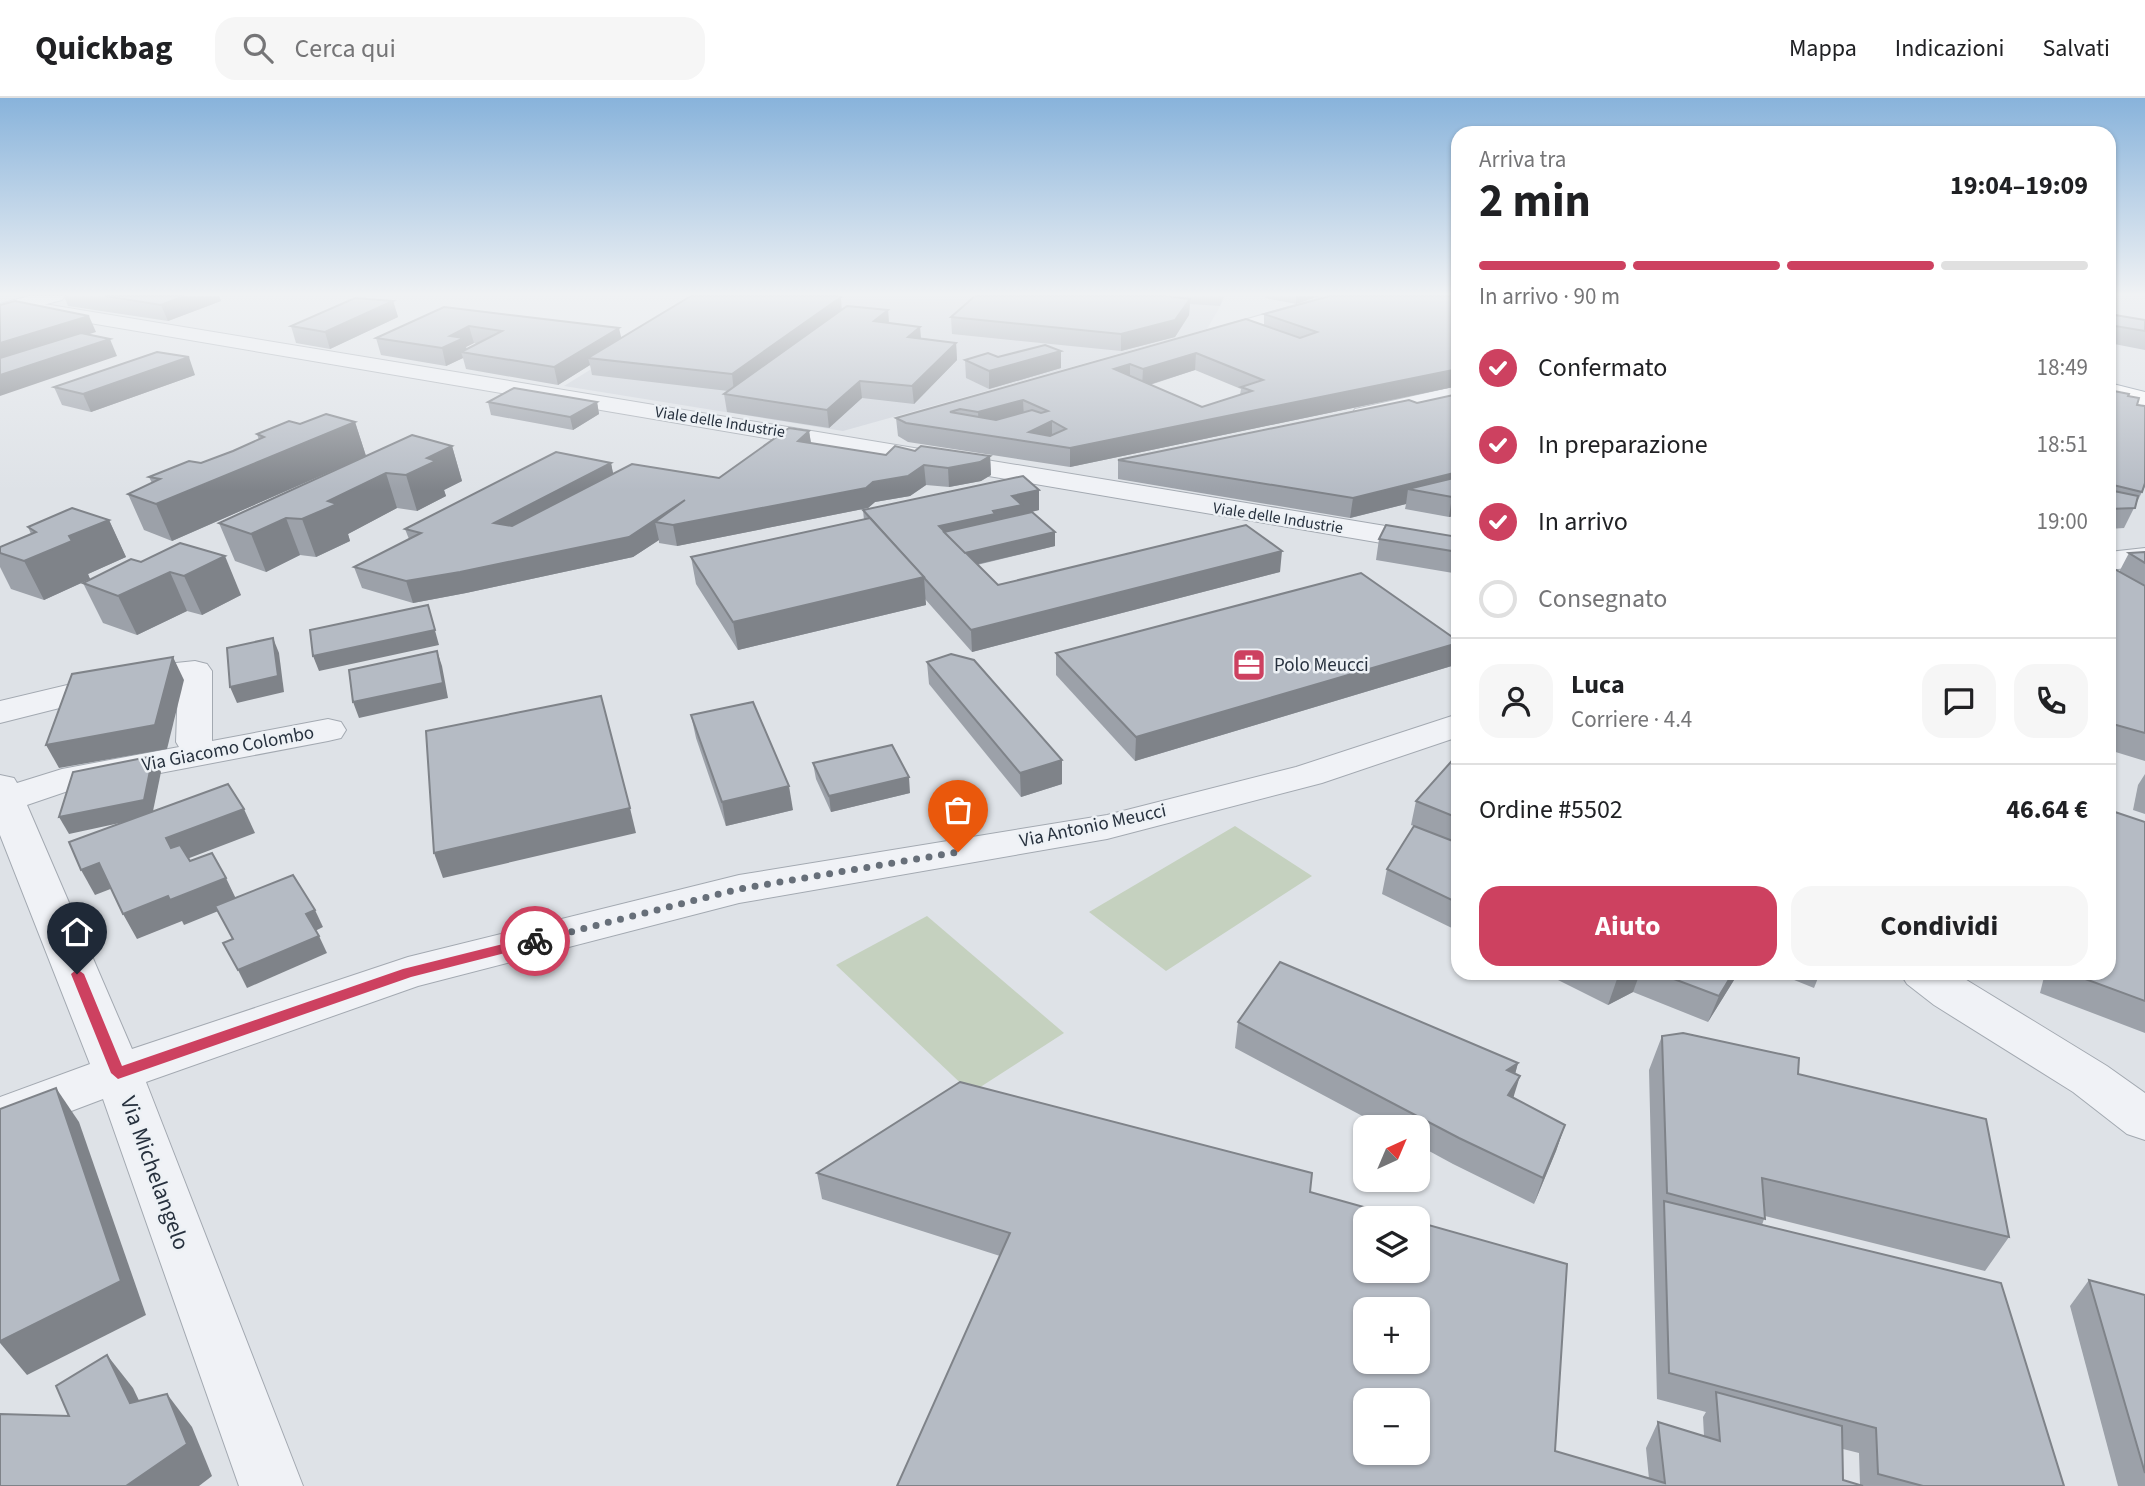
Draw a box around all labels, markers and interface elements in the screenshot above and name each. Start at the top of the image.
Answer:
search box [215,17,705,80]
text: Quickbag [35,25,173,72]
icon: search [239,29,277,67]
text: Cerca qui [295,30,396,67]
text: Mappa [1789,31,1857,66]
text: Indicazioni [1895,31,2004,66]
text: Salvati [2042,31,2110,66]
text: Arriva tra [1479,143,1566,176]
text: 19:04–19:09 [1950,167,2088,204]
text: 2 min [1479,169,1591,234]
text: In arrivo · 90 m [1479,280,1620,313]
icon: check [1479,349,1517,387]
text: Confermato [1538,349,1667,386]
text: 18:49 [2037,351,2088,384]
street label: Viale delle Industrie [653,401,787,443]
icon: check [1479,426,1517,464]
text: In preparazione [1538,426,1708,463]
text: 18:51 [2037,428,2088,461]
street label: Viale delle Industrie [1211,497,1345,539]
icon: check [1479,503,1517,541]
text: In arrivo [1538,503,1628,540]
text: 19:00 [2037,505,2088,538]
text: Consegnato [1538,580,1667,617]
office icon: Polo Meucci [1230,646,1268,684]
place label: Polo Meucci [1274,652,1369,679]
button: person [1479,664,1553,738]
button: chat [1922,664,1996,738]
button: phone [2014,664,2088,738]
text: Luca [1571,666,1625,703]
text: Corriere · 4.4 [1571,703,1692,736]
street label: Via Giacomo Colombo [139,719,317,779]
pin [928,780,988,852]
icon: bag [939,791,977,829]
text: Ordine #5502 [1479,791,1623,828]
text: 46.64 € [2006,791,2088,828]
street label: Via Antonio Meucci [1017,797,1169,855]
button: Aiuto [1479,886,1777,966]
button: Condividi [1791,886,2088,966]
pin [47,902,107,974]
courier [500,906,570,976]
icon: home [58,913,96,951]
icon: bike [516,922,554,960]
street label: Via Michelangelo [112,1091,198,1255]
north arrow [1353,1115,1430,1192]
map controls [1353,1115,1430,1465]
button: layers [1353,1206,1430,1283]
button: + [1353,1297,1430,1374]
button: − [1353,1388,1430,1465]

